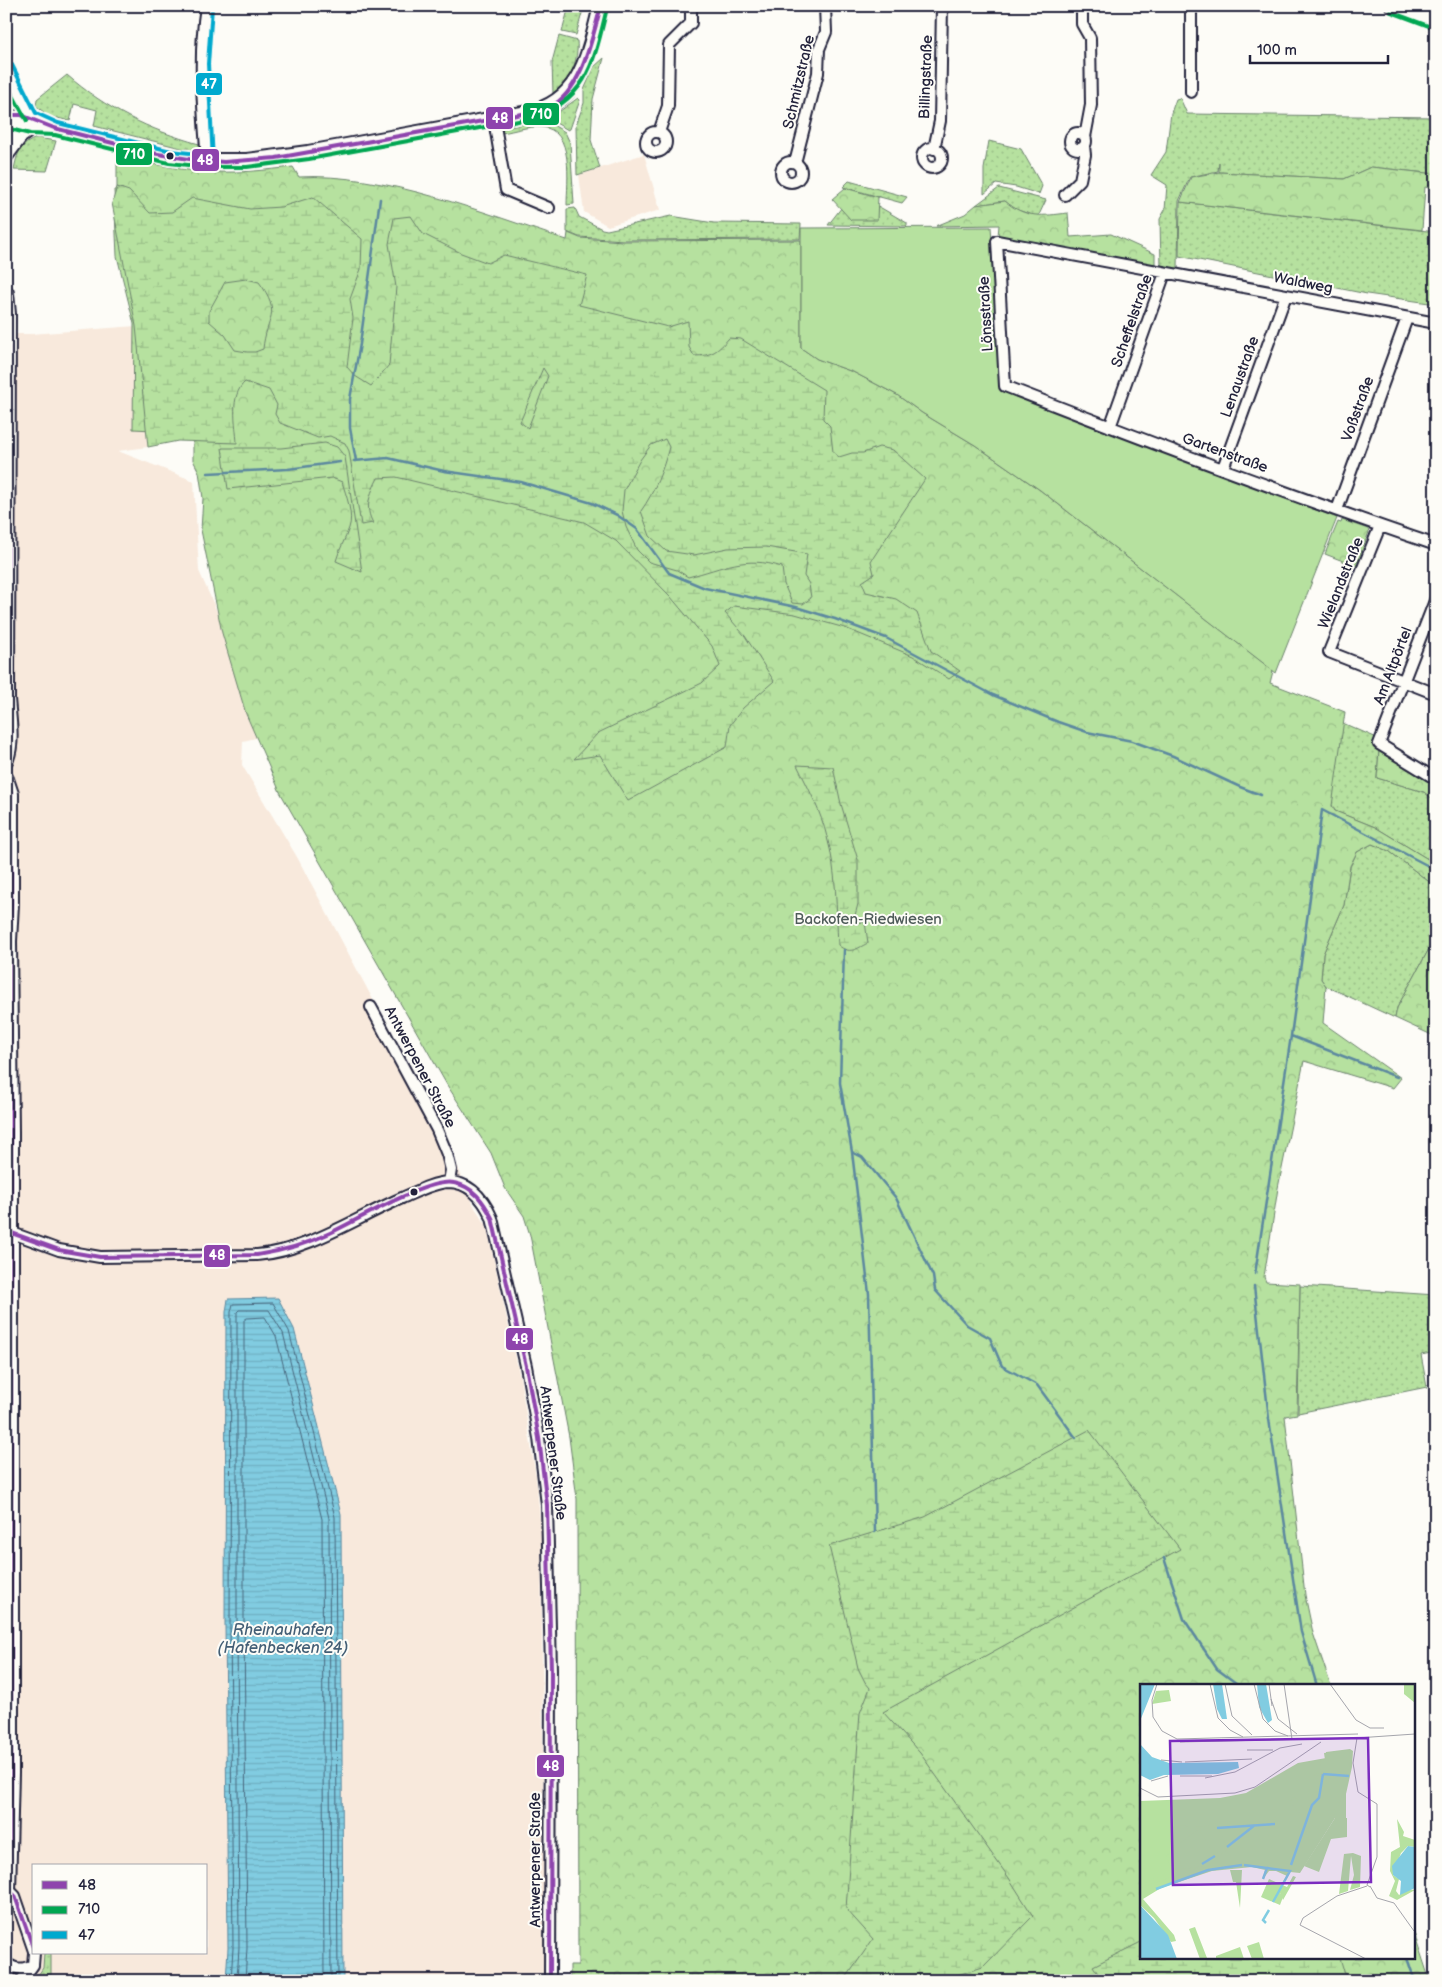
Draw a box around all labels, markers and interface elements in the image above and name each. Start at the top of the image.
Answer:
scale bar [1250,32,1387,64]
street label: Schmitzstraße [779,33,819,131]
street label: Billingstraße [915,35,937,119]
text: 100 m [1257,41,1297,60]
line badge: 47 [195,72,223,96]
text: 47 [201,76,217,93]
line badge: 710 [522,102,560,126]
line badge: 48 [485,106,514,130]
text: 710 [530,106,552,123]
text: 48 [492,110,508,127]
line badge: 710 [115,142,153,166]
text: 710 [123,146,145,163]
line badge: 48 [191,148,220,172]
unlabelled marker [165,151,175,161]
text: 48 [197,152,213,169]
street label: Waldweg [1272,268,1334,298]
street label: Scheffelstraße [1107,272,1157,370]
street label: Lönsstraße [975,276,997,352]
street label: Lenaustraße [1216,334,1264,420]
street label: Voßstraße [1337,374,1379,444]
street label: Gartenstraße [1180,429,1271,477]
street label: Wielandstraße [1314,534,1368,632]
street label: Am Altpörtel [1369,624,1417,708]
park label: Backofen-Riedwiesen [794,910,942,929]
street label: Antwerpener Straße [380,1003,460,1131]
unlabelled marker [409,1187,419,1197]
line badge: 48 [203,1244,231,1268]
text: 48 [209,1247,225,1264]
line badge: 48 [505,1327,534,1351]
text: 48 [512,1331,528,1348]
street label: Antwerpener Straße [535,1385,571,1521]
water label: Rheinauhafen (Hafenbecken 24) [218,1621,348,1658]
inset map [1140,1684,1414,1960]
line badge: 48 [536,1754,565,1778]
text: 48 [543,1758,559,1775]
street label: Antwerpener Straße [526,1792,545,1928]
legend [32,1864,208,1954]
text: 48 [78,1876,96,1895]
text: 710 [78,1900,100,1919]
text: 47 [78,1926,95,1945]

